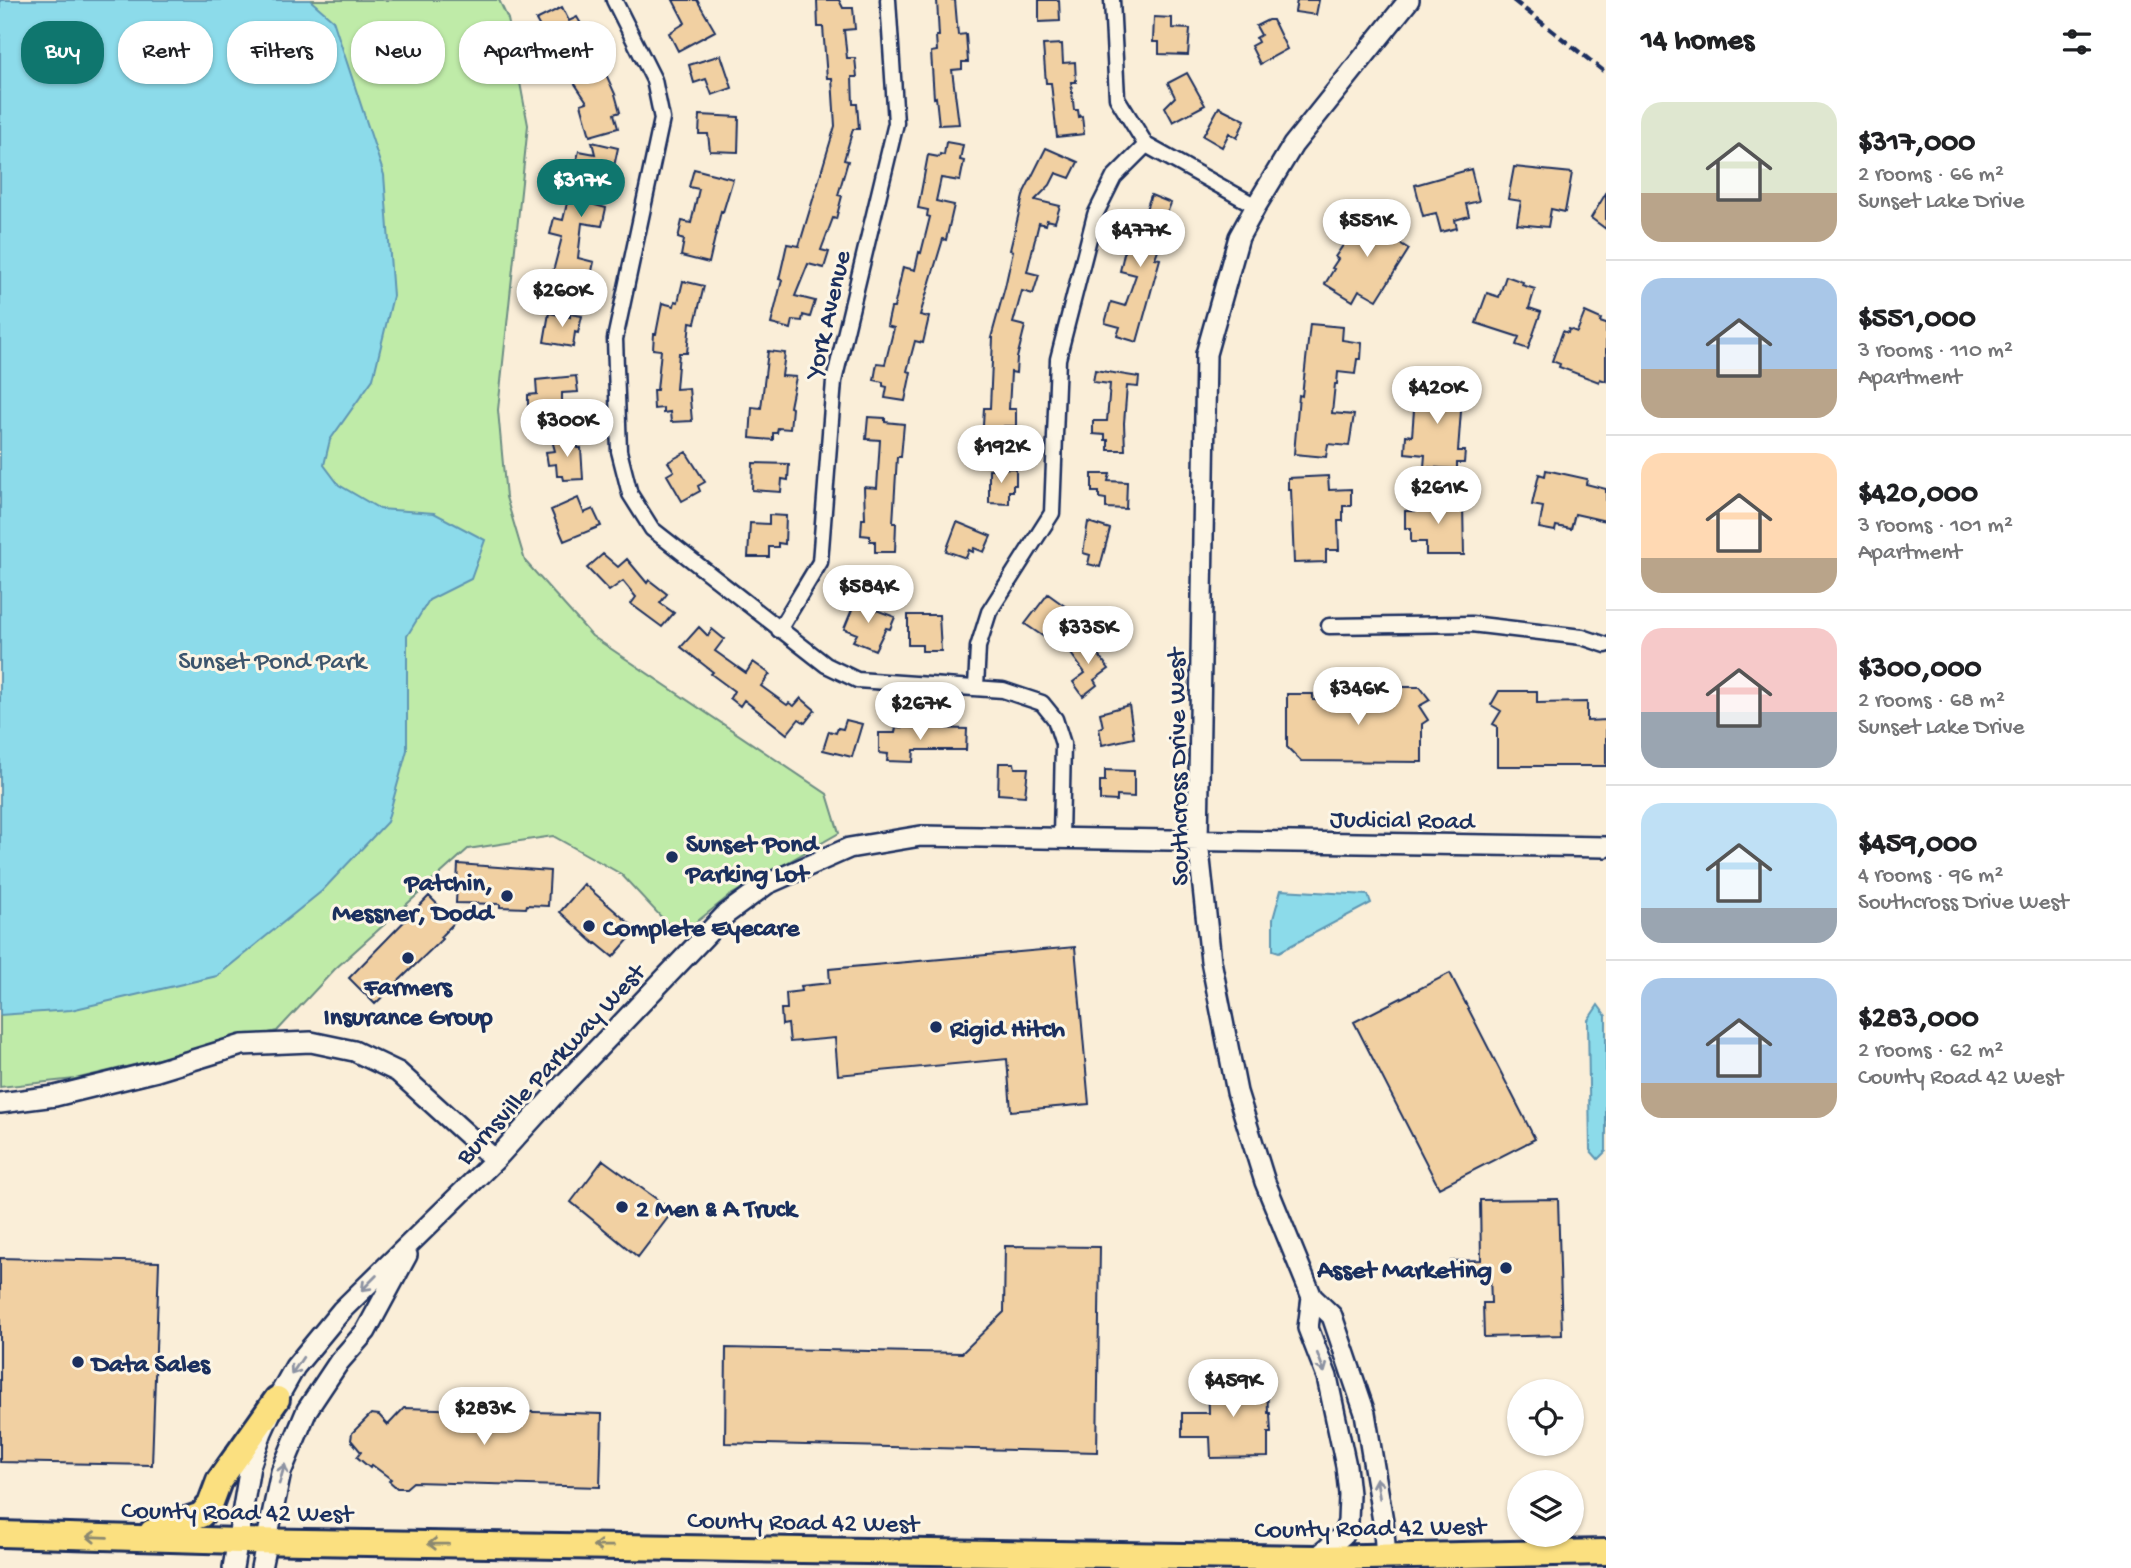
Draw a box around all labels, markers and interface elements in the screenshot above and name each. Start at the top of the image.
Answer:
chip: Buy [21,21,104,84]
chip: Rent [118,21,213,84]
chip: Filters [227,21,337,84]
chip: New [351,21,445,84]
chip: Apartment [459,21,616,84]
icon: filters [2058,23,2096,61]
text: 14 homes [1641,25,1754,60]
text: $317,000 [1858,127,1975,162]
icon: home [1697,130,1781,214]
pin: $317K [532,160,630,219]
text: 2 rooms · 66 m² [1858,162,2004,189]
text: $317K [553,168,609,195]
text: Sunset Lake Drive [1858,189,2024,216]
pin: $551K [1318,200,1416,259]
text: $551K [1339,208,1395,235]
pin: $477K [1091,210,1189,269]
text: $477K [1111,218,1169,245]
street label: York Avenue [800,247,860,384]
pin: $260K [513,270,611,329]
text: $260K [533,278,592,305]
text: $551,000 [1858,303,1976,338]
icon: home [1697,306,1781,390]
text: 3 rooms · 110 m² [1858,338,2013,365]
text: Apartment [1858,365,1962,392]
pin: $420K [1388,366,1486,426]
text: $420K [1408,375,1466,402]
pin: $300K [518,400,616,459]
text: $300K [536,408,598,435]
pin: $192K [952,426,1050,485]
text: $192K [973,434,1029,461]
pin: $261K [1389,466,1487,526]
text: $261K [1410,475,1466,502]
text: $420,000 [1858,478,1978,513]
icon: home [1697,481,1781,565]
text: 3 rooms · 101 m² [1858,513,2013,540]
text: Apartment [1858,540,1962,567]
pin: $584K [819,566,917,625]
text: $584K [839,574,897,601]
pin: $335K [1039,606,1137,666]
text: $335K [1059,615,1117,642]
street label: Southcross Drive West [1163,645,1198,886]
park label: Sunset Pond Park [178,648,368,679]
text: $300,000 [1858,653,1982,688]
icon: home [1697,656,1781,740]
pin: $346K [1309,668,1407,727]
text: $346K [1329,676,1387,703]
pin: $267K [871,682,969,742]
text: 2 rooms · 68 m² [1858,688,2005,715]
text: $267K [891,691,949,718]
text: Sunset Lake Drive [1858,715,2024,742]
street label: Judicial Road [1329,806,1476,839]
text: $459,000 [1858,828,1977,863]
place label: Sunset Pond Parking Lot [684,831,821,892]
icon: home [1697,831,1781,915]
marker: Sunset Pond Parking Lot [664,849,680,865]
text: 4 rooms · 96 m² [1858,863,2003,890]
place label: Patchin, Messner, Dodd [332,870,496,931]
marker: Patchin, Messner, Dodd [499,888,515,904]
text: Southcross Drive West [1858,890,2068,917]
place label: Complete Eyecare [603,915,801,946]
marker: Complete Eyecare [581,918,597,934]
marker: Farmers Insurance Group [400,950,416,966]
street label: Burnsville Parkway West [450,957,655,1174]
place label: Farmers Insurance Group [324,974,493,1035]
text: $283,000 [1858,1003,1979,1038]
icon: home [1697,1006,1781,1090]
place label: Rigid Hitch [949,1016,1065,1047]
marker: Rigid Hitch [928,1019,944,1035]
text: 2 rooms · 62 m² [1858,1038,2003,1065]
text: County Road 42 West [1858,1065,2063,1092]
place label: 2 Men & A Truck [636,1196,800,1227]
marker: 2 Men & A Truck [614,1199,630,1215]
place label: Asset Marketing [1316,1257,1492,1288]
marker: Asset Marketing [1498,1260,1514,1276]
one-way arrow [360,1275,377,1292]
place label: Data Sales [90,1351,211,1382]
one-way arrow [1316,1351,1329,1373]
marker: Data Sales [70,1354,86,1370]
one-way arrow [290,1355,304,1375]
pin: $459K [1184,1360,1282,1419]
text: $459K [1204,1368,1262,1395]
map controls [1507,1379,1584,1547]
button: locate [1507,1379,1584,1456]
pin: $283K [435,1388,533,1447]
text: $283K [455,1396,513,1423]
one-way arrow [276,1464,289,1486]
button: layers [1507,1470,1584,1547]
one-way arrow [1371,1478,1384,1500]
street label: County Road 42 West [121,1497,355,1532]
street label: County Road 42 West [687,1507,921,1542]
street label: County Road 42 West [1254,1513,1488,1548]
one-way arrow [86,1530,109,1543]
one-way arrow [427,1537,450,1551]
one-way arrow [591,1540,614,1553]

